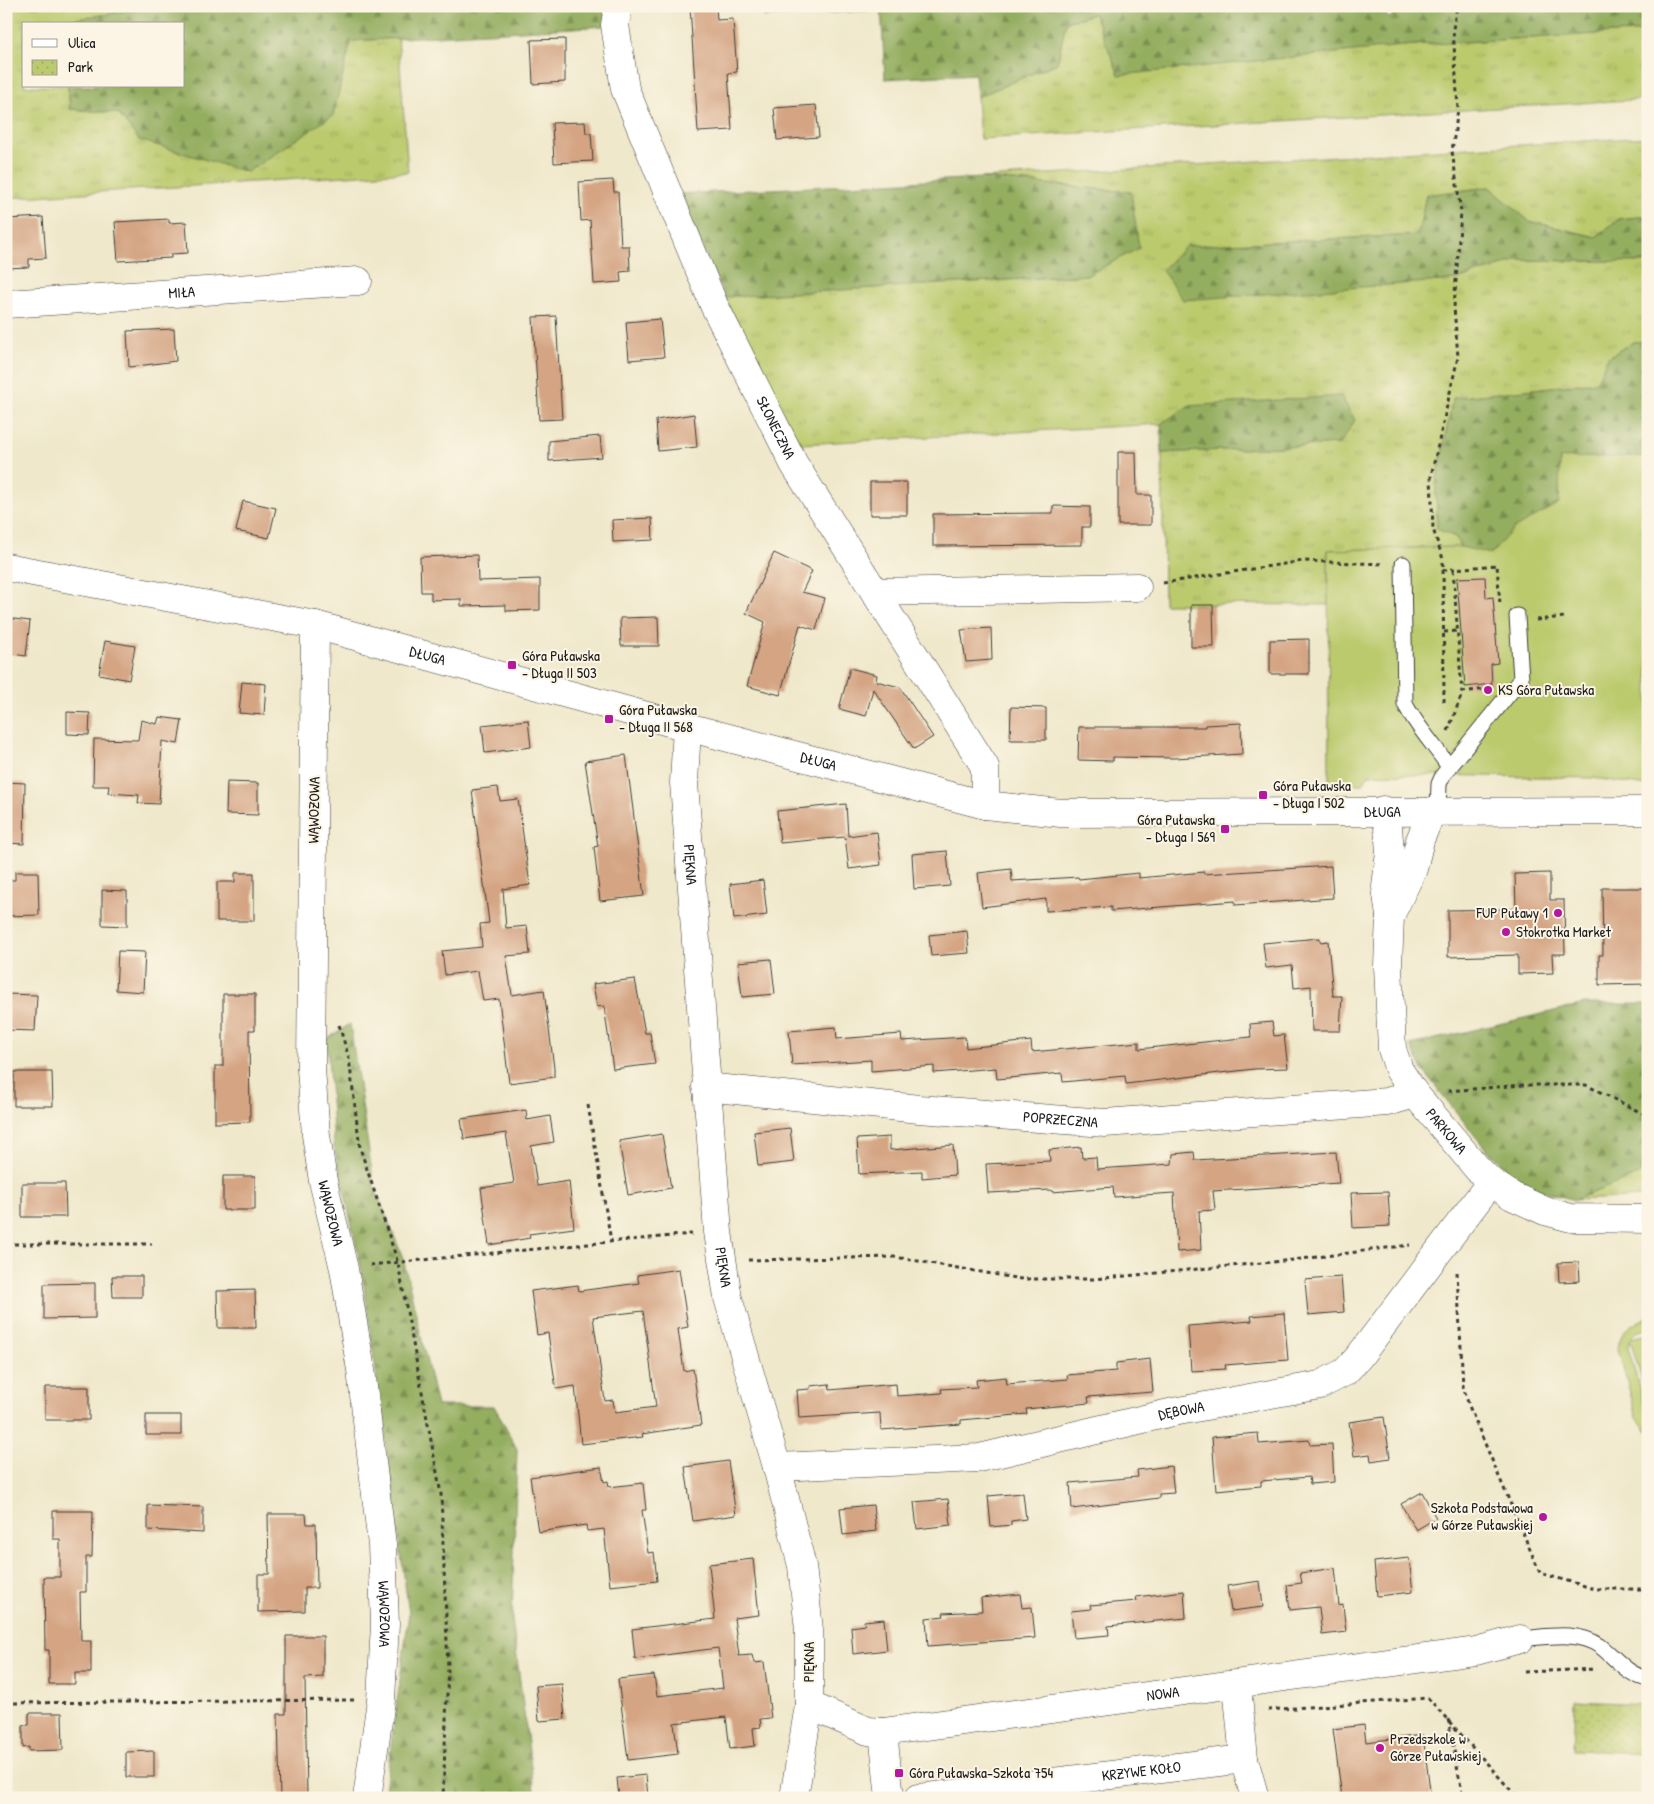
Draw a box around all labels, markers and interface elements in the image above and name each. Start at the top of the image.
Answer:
legend [22,22,185,88]
text: Ulica [68,32,95,53]
text: Park [68,56,93,77]
street label: MIŁA [168,281,196,303]
street label: SŁONECZNA [752,392,801,463]
street label: DŁUGA [407,640,449,671]
place label: Góra Puławska - Długa II 503 [522,645,600,683]
marker: Góra Puławska - Długa II 503 [506,659,518,671]
place label: KS Góra Puławska [1498,679,1594,700]
marker: KS Góra Puławska [1482,684,1494,696]
place label: Góra Puławska - Długa II 568 [619,699,697,737]
marker: Góra Puławska - Długa II 568 [603,713,615,725]
street label: DŁUGA [798,746,840,776]
place label: Góra Puławska - Długa I 502 [1273,775,1351,813]
street label: WĄWOZOWA [302,776,325,843]
marker: Góra Puławska - Długa I 502 [1257,789,1269,801]
street label: DŁUGA [1364,801,1401,822]
place label: Góra Puławska - Długa I 569 [1137,809,1215,847]
marker: Góra Puławska - Długa I 569 [1219,823,1231,835]
street label: PIĘKNA [679,844,703,886]
place label: FUP Puławy 1 [1475,902,1548,923]
marker: FUP Puławy 1 [1552,907,1564,919]
place label: Stokrotka Market [1516,921,1612,942]
marker: Stokrotka Market [1500,926,1512,938]
street label: PARKOWA [1421,1103,1472,1159]
street label: POPRZECZNA [1022,1106,1099,1132]
street label: WĄWOZOWA [313,1178,349,1249]
street label: PIĘKNA [710,1246,737,1289]
street label: DĘBOWA [1156,1395,1207,1425]
place label: Szkoła Podstawowa w Górze Puławskiej [1431,1497,1533,1535]
marker: Szkoła Podstawowa w Górze Puławskiej [1537,1511,1549,1523]
street label: WĄWOZOWA [373,1580,396,1649]
street label: PIĘKNA [798,1641,819,1682]
street label: NOWA [1145,1681,1181,1706]
place label: Przedszkole w Górze Puławskiej [1390,1728,1481,1766]
marker: Przedszkole w Górze Puławskiej [1374,1742,1386,1754]
street label: KRZYWE KOŁO [1101,1756,1182,1786]
place label: Góra Puławska-Szkoła 754 [909,1762,1053,1783]
marker: Góra Puławska-Szkoła 754 [893,1767,905,1779]

